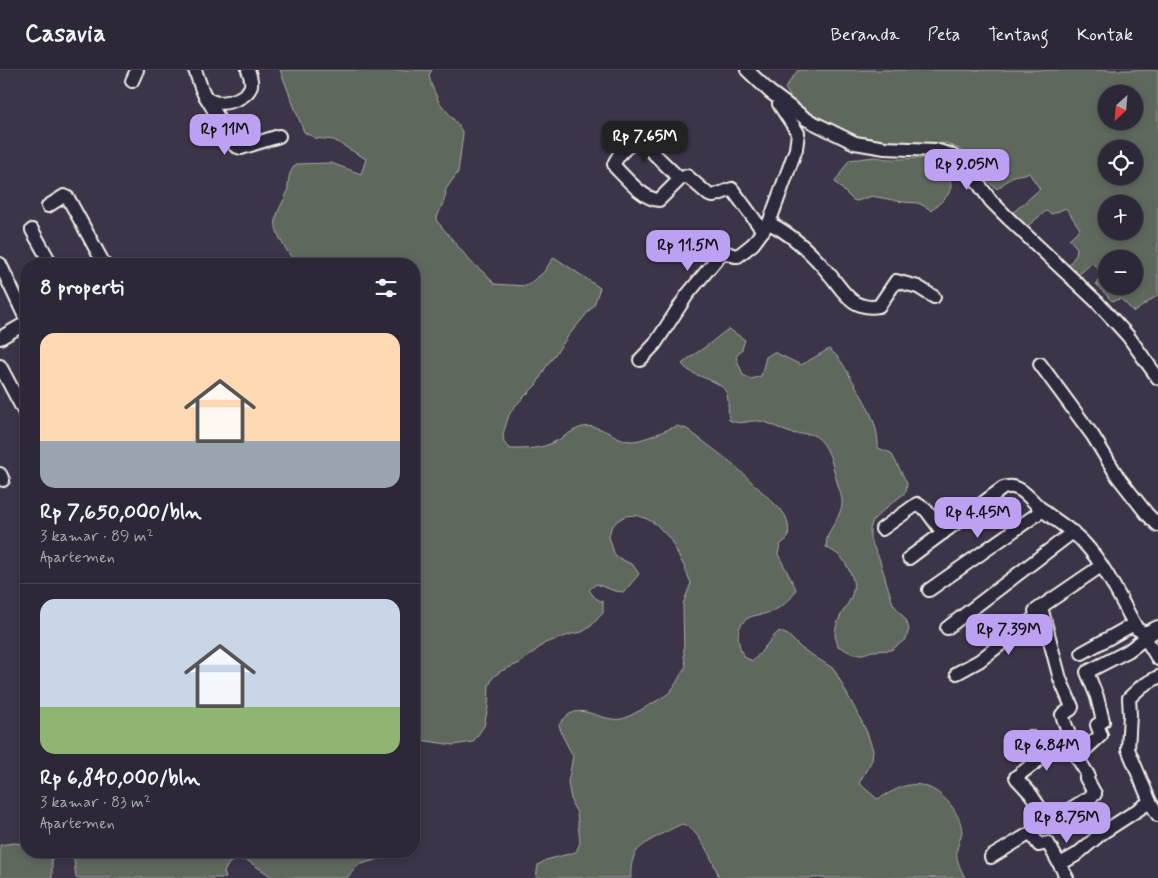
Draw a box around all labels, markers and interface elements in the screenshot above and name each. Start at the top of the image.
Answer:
text: Casavia [25,19,106,50]
text: Beranda [830,23,899,47]
text: Peta [927,23,960,47]
text: Tentang [988,23,1049,47]
text: Kontak [1077,23,1133,47]
north arrow [1098,85,1142,130]
map controls [1098,85,1143,295]
pin: Rp 11M [184,114,266,156]
text: Rp 11M [201,119,249,140]
pin: Rp 7.65M [593,121,697,163]
text: Rp 7.65M [613,126,677,147]
button: locate [1098,140,1143,185]
pin: Rp 9.05M [915,148,1019,191]
text: Rp 9.05M [935,154,999,175]
button: + [1098,195,1143,240]
pin: Rp 11.5M [636,230,740,272]
text: Rp 11.5M [657,235,719,256]
button: − [1098,250,1143,295]
text: 8 properti [40,274,124,302]
icon: filters [372,274,400,302]
icon: home [175,366,265,456]
pin: Rp 4.45M [926,496,1030,539]
text: Rp 7,650,000/bln [40,498,201,526]
text: Rp 4.45M [945,502,1011,523]
text: 3 kamar · 89 m² [40,526,154,547]
text: Apartemen [40,547,115,568]
pin: Rp 7.39M [957,614,1061,656]
text: Rp 7.39M [977,619,1041,640]
icon: home [175,631,265,721]
pin: Rp 6.84M [995,730,1099,772]
text: Rp 6.84M [1015,735,1079,756]
text: Rp 6,840,000/bln [40,764,200,792]
text: 3 kamar · 83 m² [40,792,151,813]
pin: Rp 8.75M [1015,802,1119,844]
text: Rp 8.75M [1034,807,1100,828]
text: Apartemen [40,813,115,834]

